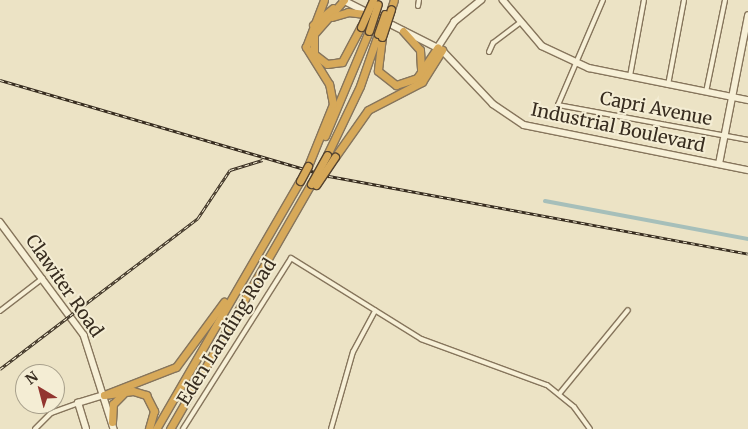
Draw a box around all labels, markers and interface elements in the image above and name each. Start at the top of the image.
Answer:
street label: Capri Avenue [598,88,714,130]
street label: Industrial Boulevard [529,99,707,157]
street label: Clawiter Road [21,231,107,341]
street label: Eden Landing Road [173,255,281,409]
north arrow [15,364,65,414]
text: N [22,367,41,388]

